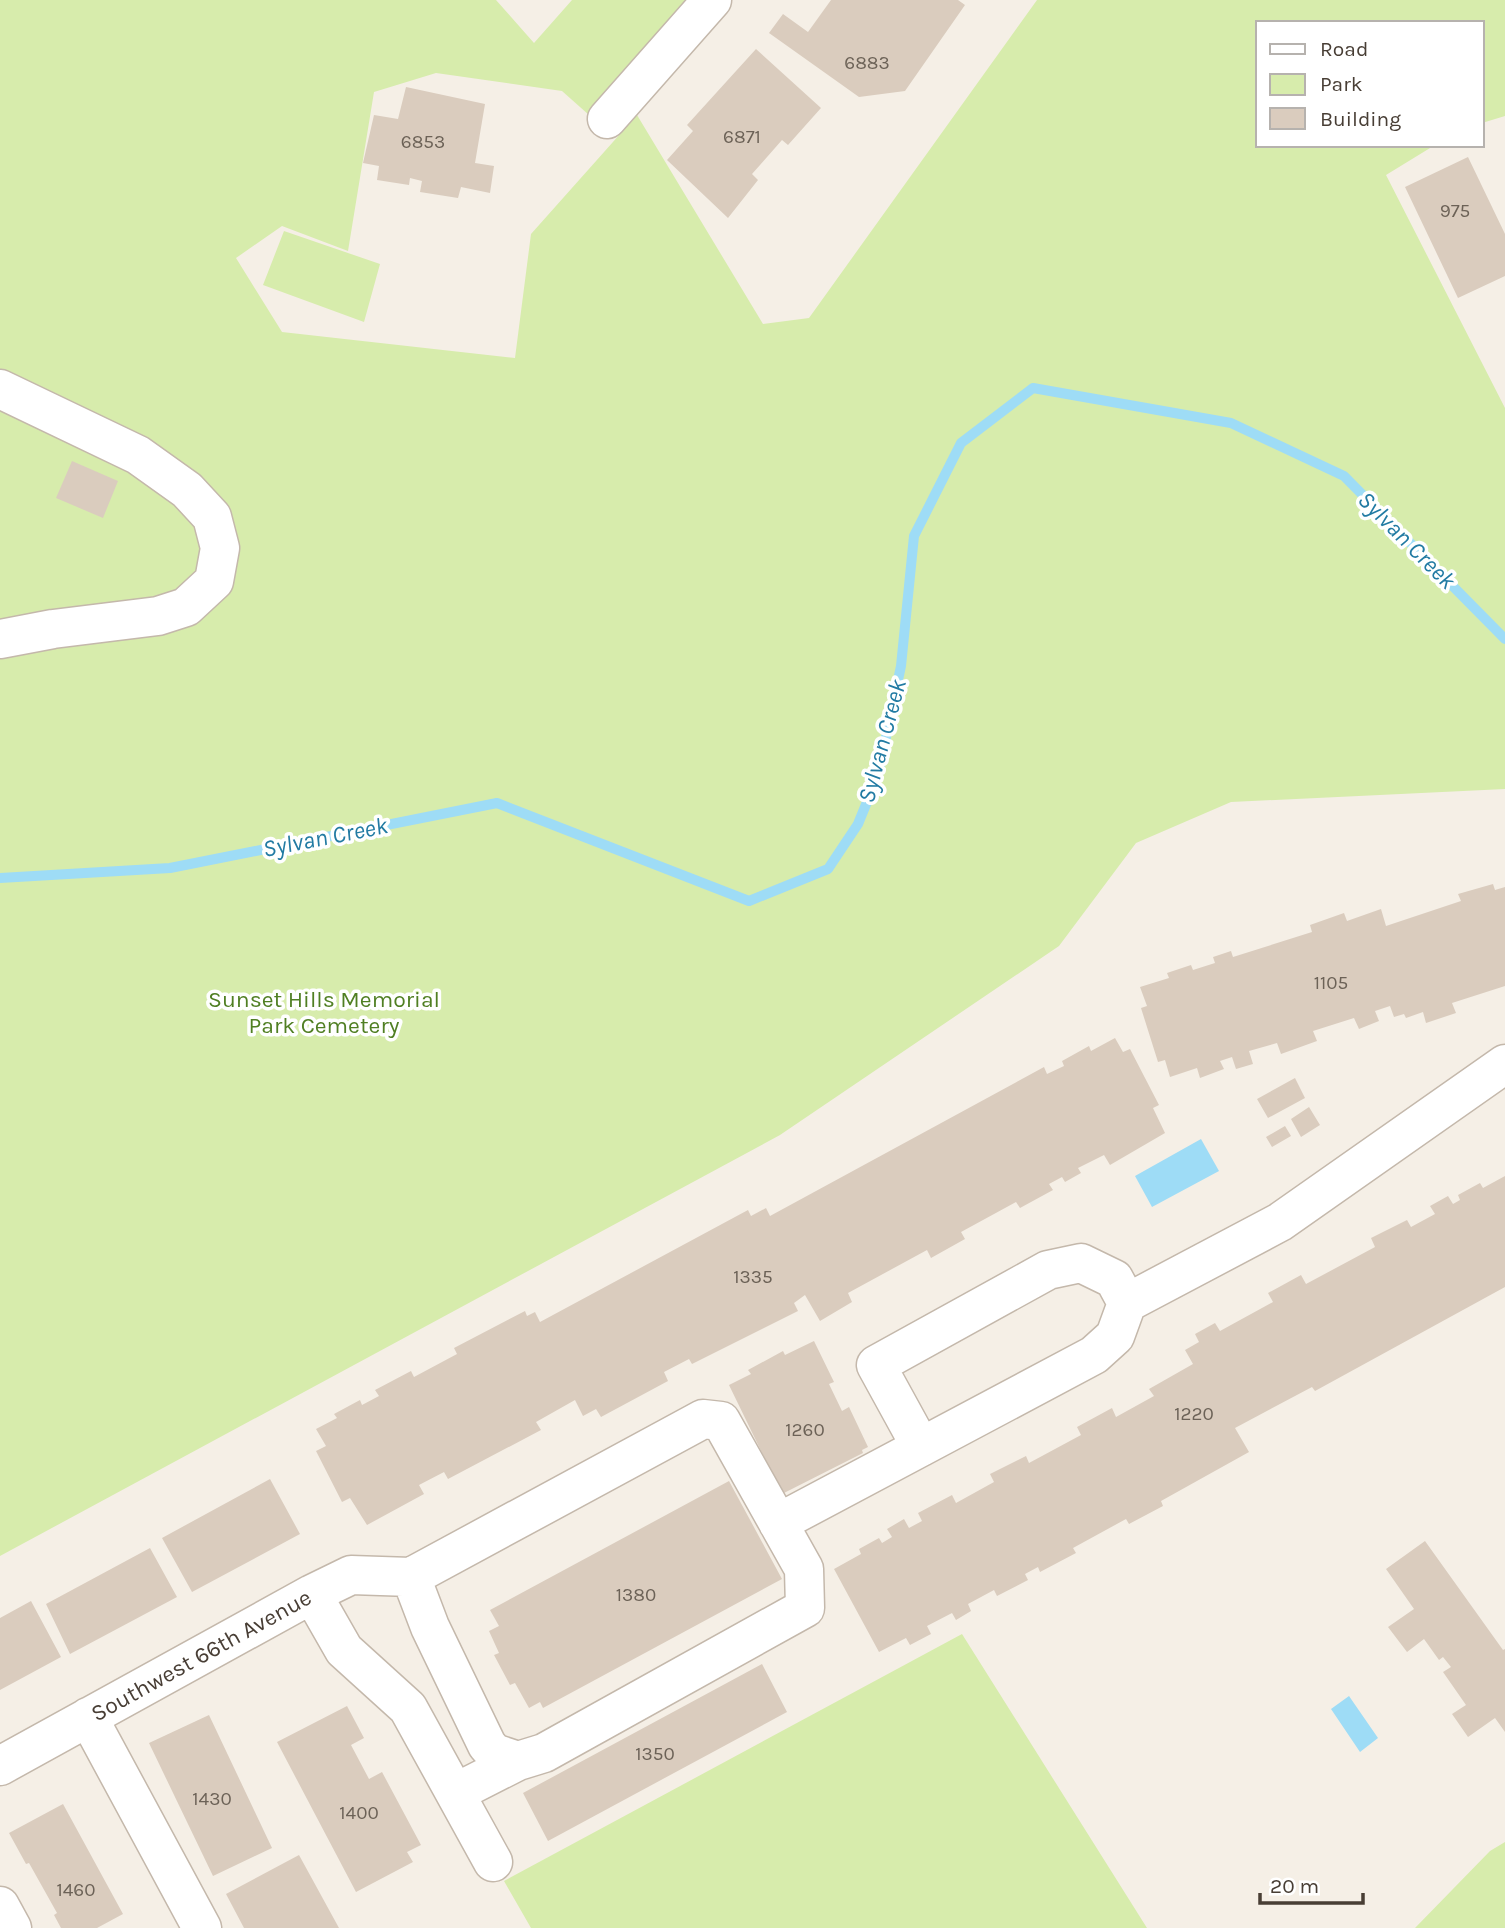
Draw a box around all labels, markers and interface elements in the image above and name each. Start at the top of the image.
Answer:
legend [1256,21,1484,147]
text: Road [1320,37,1368,61]
house number: 6883 [844,52,890,74]
text: Park [1320,72,1363,96]
text: Building [1320,107,1401,131]
house number: 6871 [723,126,761,148]
house number: 6853 [401,131,445,153]
house number: 975 [1440,200,1470,222]
water label: Sylvan Creek [1352,485,1462,595]
water label: Sylvan Creek [852,675,912,806]
water label: Sylvan Creek [260,811,391,863]
house number: 1105 [1314,972,1348,994]
park label: Sunset Hills Memorial Park Cemetery [208,986,440,1039]
house number: 1335 [733,1266,773,1288]
house number: 1220 [1174,1403,1214,1425]
house number: 1260 [785,1419,825,1441]
street label: Southwest 66th Avenue [86,1584,316,1727]
house number: 1380 [616,1584,656,1606]
house number: 1350 [635,1743,675,1765]
house number: 1430 [192,1788,232,1810]
house number: 1400 [339,1802,379,1824]
scale bar [1260,1862,1363,1906]
text: 20 m [1270,1874,1319,1898]
house number: 1460 [56,1879,96,1901]

